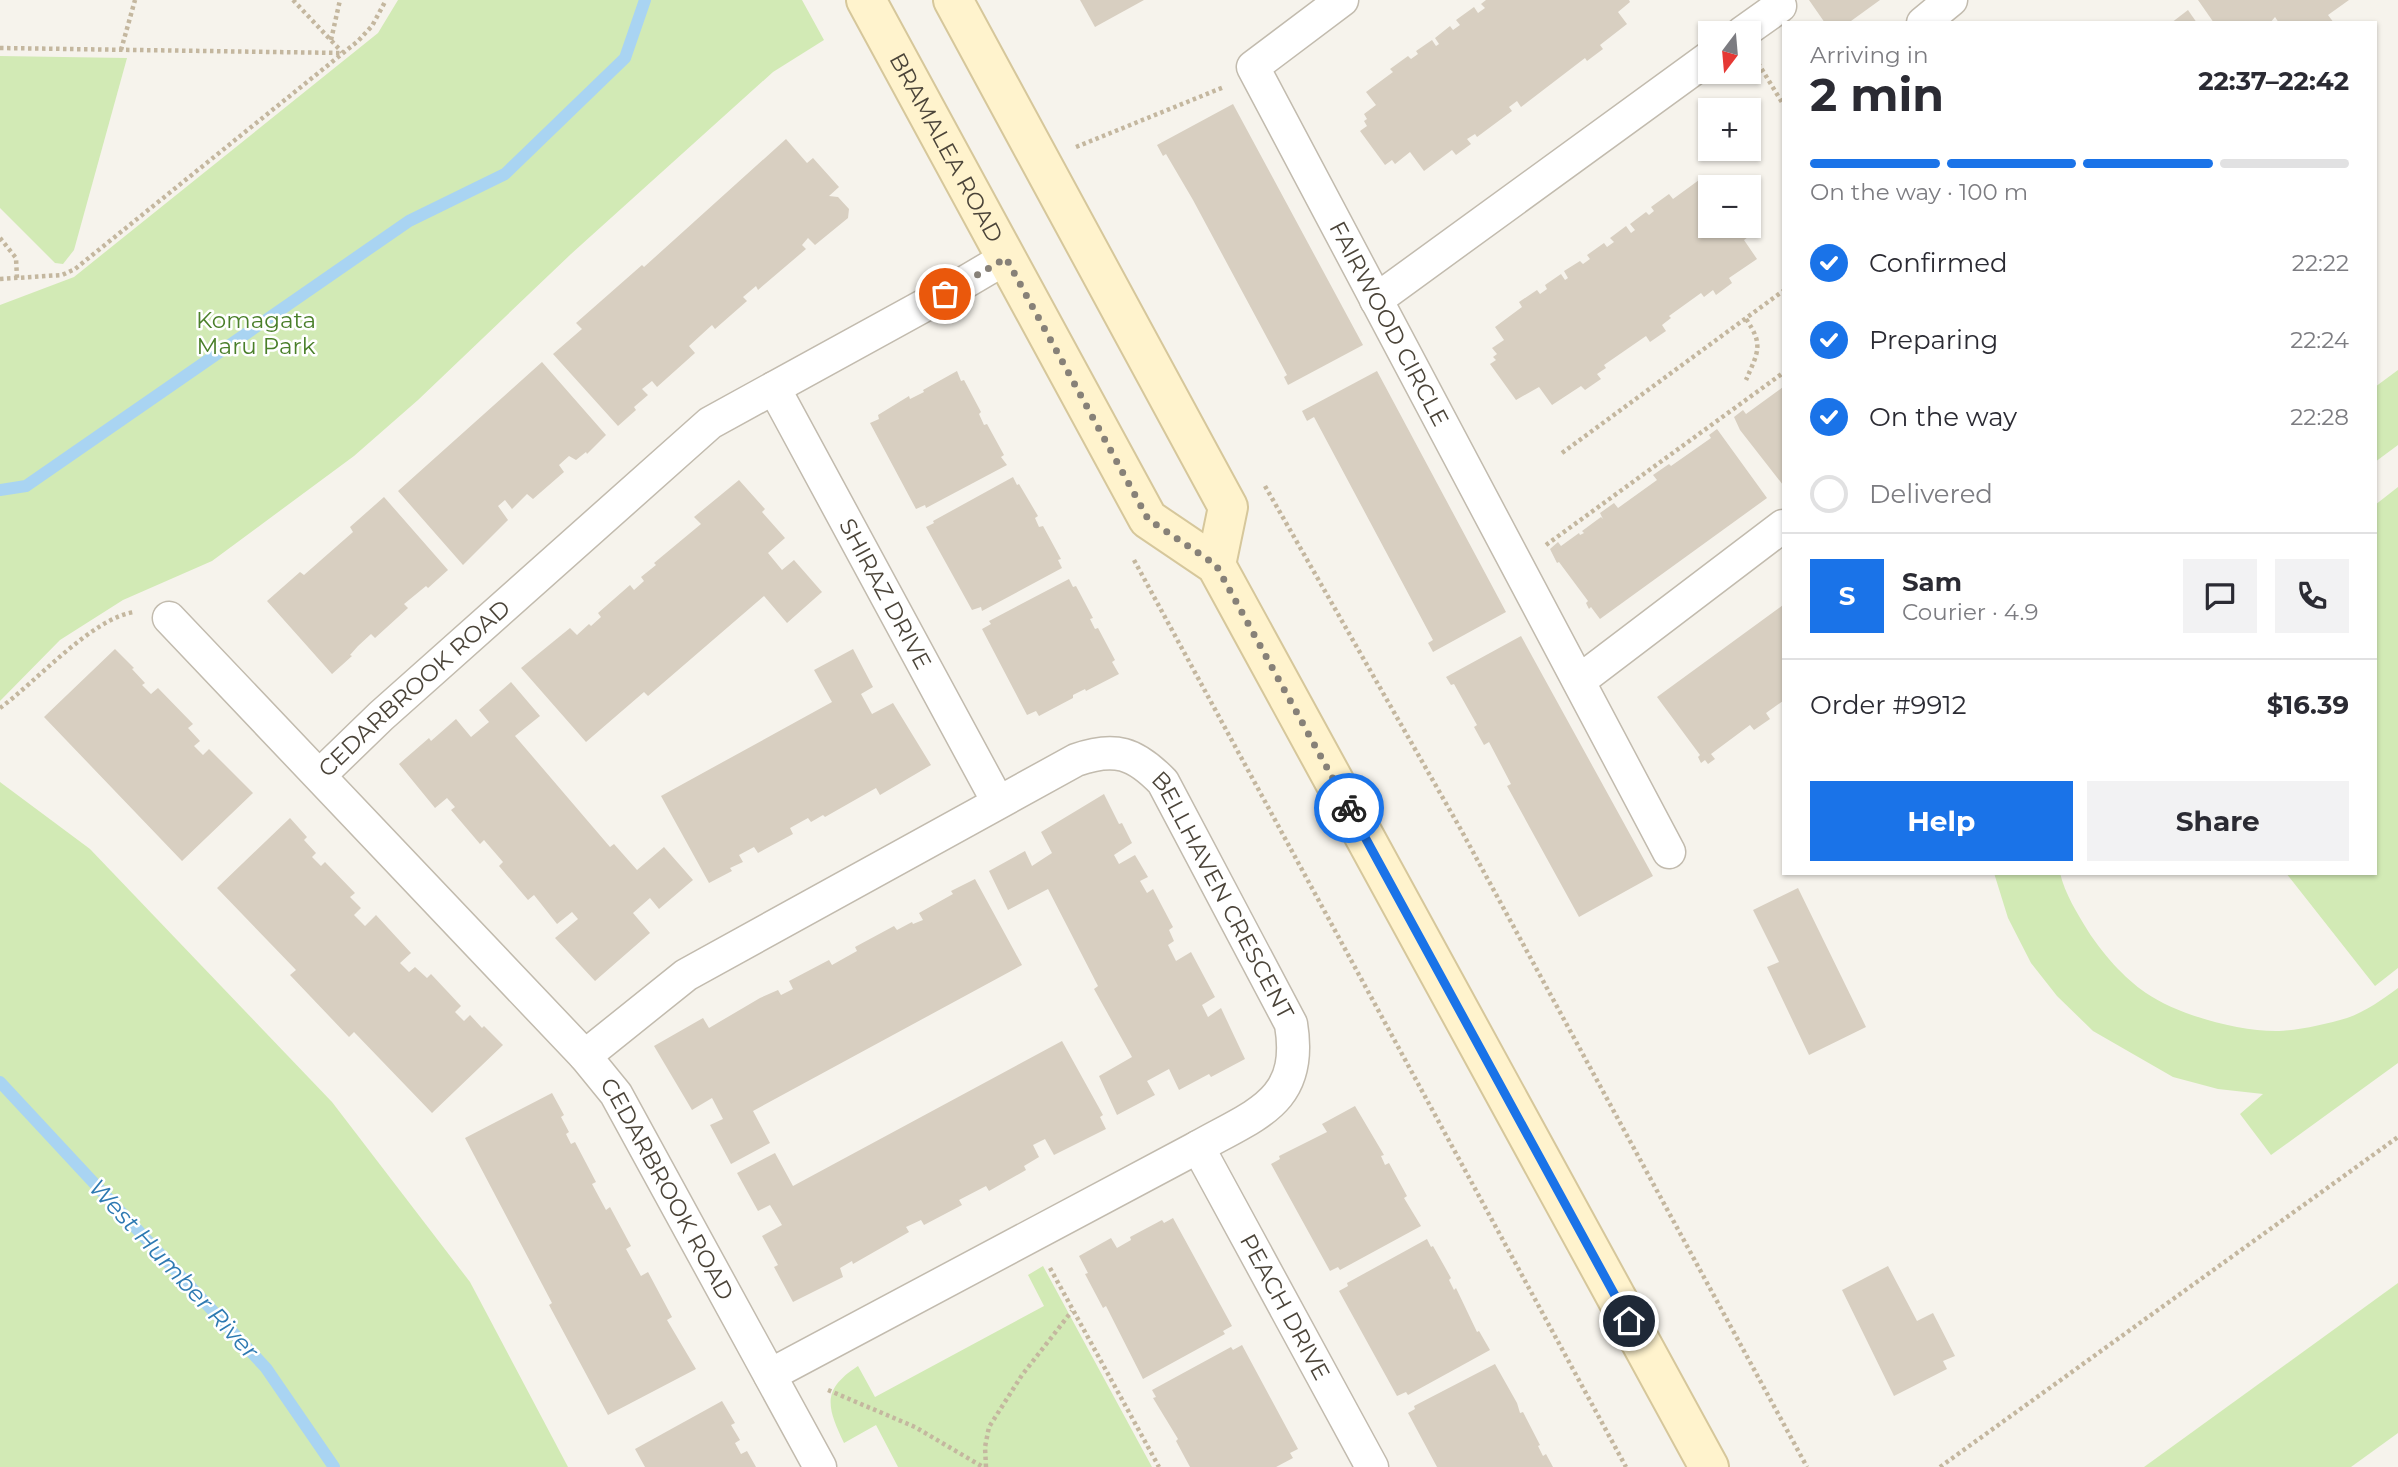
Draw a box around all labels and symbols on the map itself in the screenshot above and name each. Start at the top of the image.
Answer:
north arrow [1698,21,1760,84]
street label: BRAMALEA ROAD [883,48,1009,247]
street label: FAIRWOOD CIRCLE [1323,217,1455,431]
pin [915,264,975,324]
park label: Komagata Maru Park [196,306,316,360]
street label: SHIRAZ DRIVE [833,514,937,674]
street label: CEDARBROOK ROAD [312,594,516,783]
street label: BELLHAVEN CRESCENT [1146,765,1300,1025]
courier [1314,773,1384,843]
street label: CEDARBROOK ROAD [594,1072,740,1305]
water label: West Humber River [83,1173,266,1366]
street label: PEACH DRIVE [1234,1229,1336,1385]
pin [1599,1291,1659,1351]

